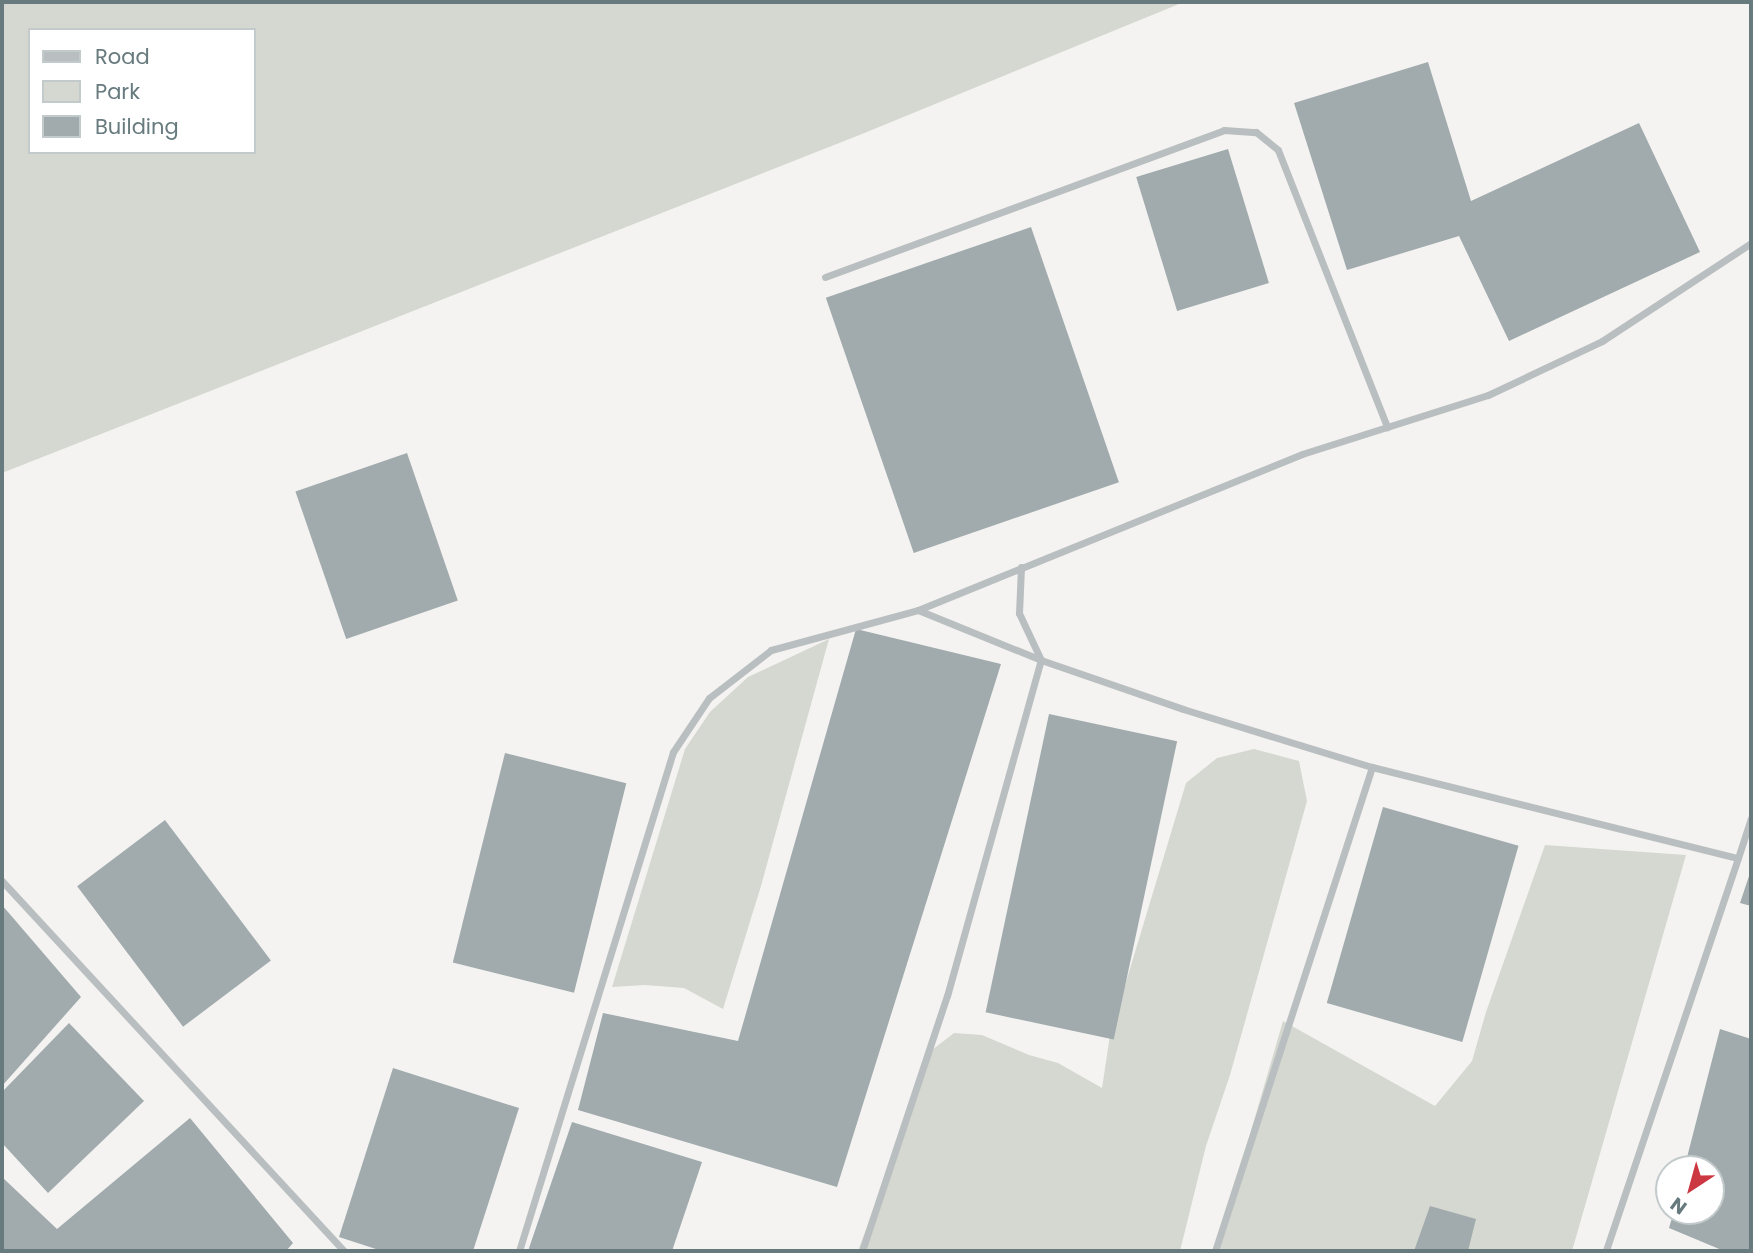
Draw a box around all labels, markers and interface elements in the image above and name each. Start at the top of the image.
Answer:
legend [28,28,256,154]
text: Road [95,42,150,71]
text: Park [95,77,140,106]
text: Building [95,112,179,141]
north arrow [1655,1155,1725,1225]
text: N [1665,1191,1692,1221]

